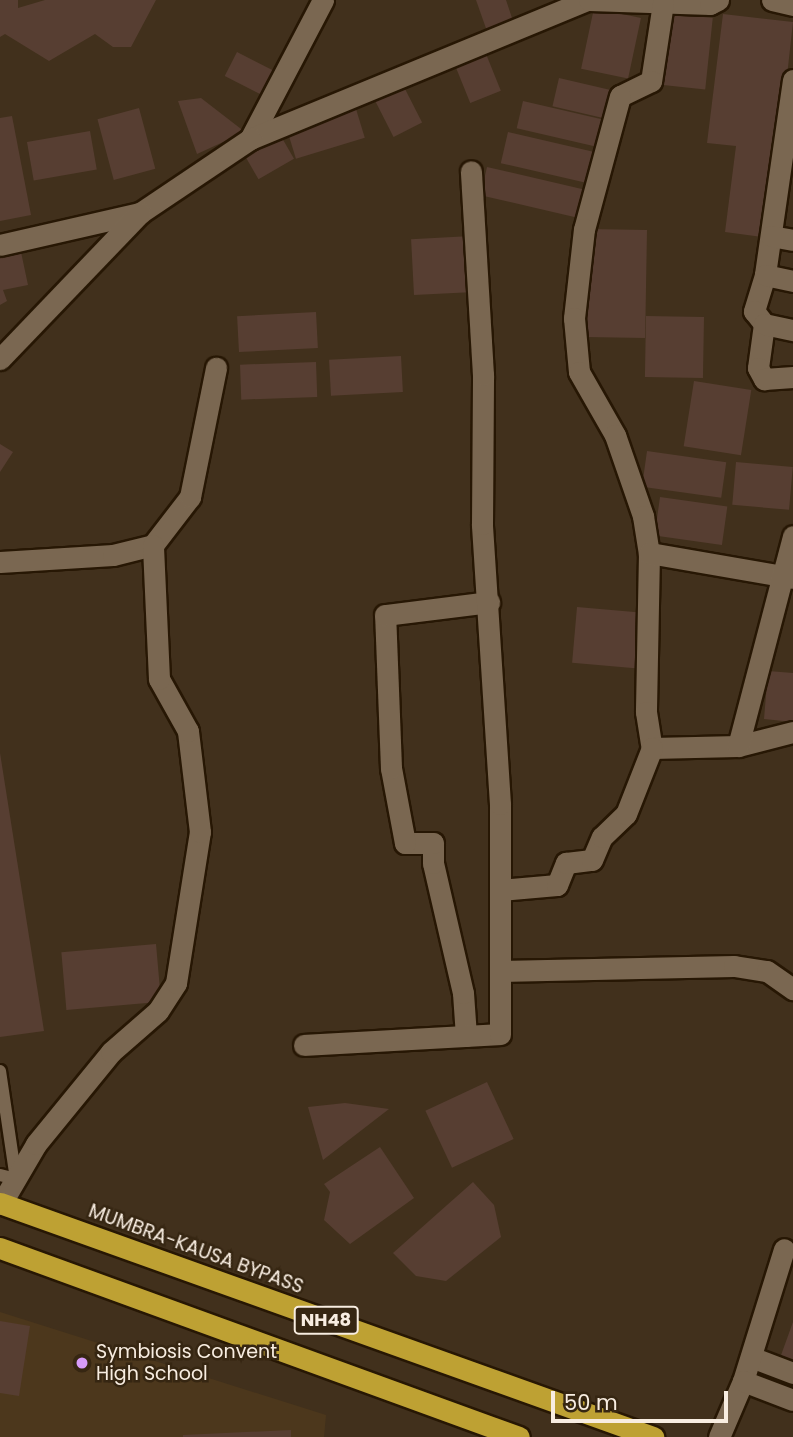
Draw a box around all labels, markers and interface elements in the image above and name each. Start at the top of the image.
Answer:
street label: MUMBRA-KAUSA BYPASS [85,1199,307,1299]
road number: NH48 [293,1306,359,1335]
place label: Symbiosis Convent High School [96,1341,277,1385]
marker: Symbiosis Convent High School [74,1355,90,1371]
scale bar [555,1378,732,1422]
text: 50 m [564,1388,618,1417]

